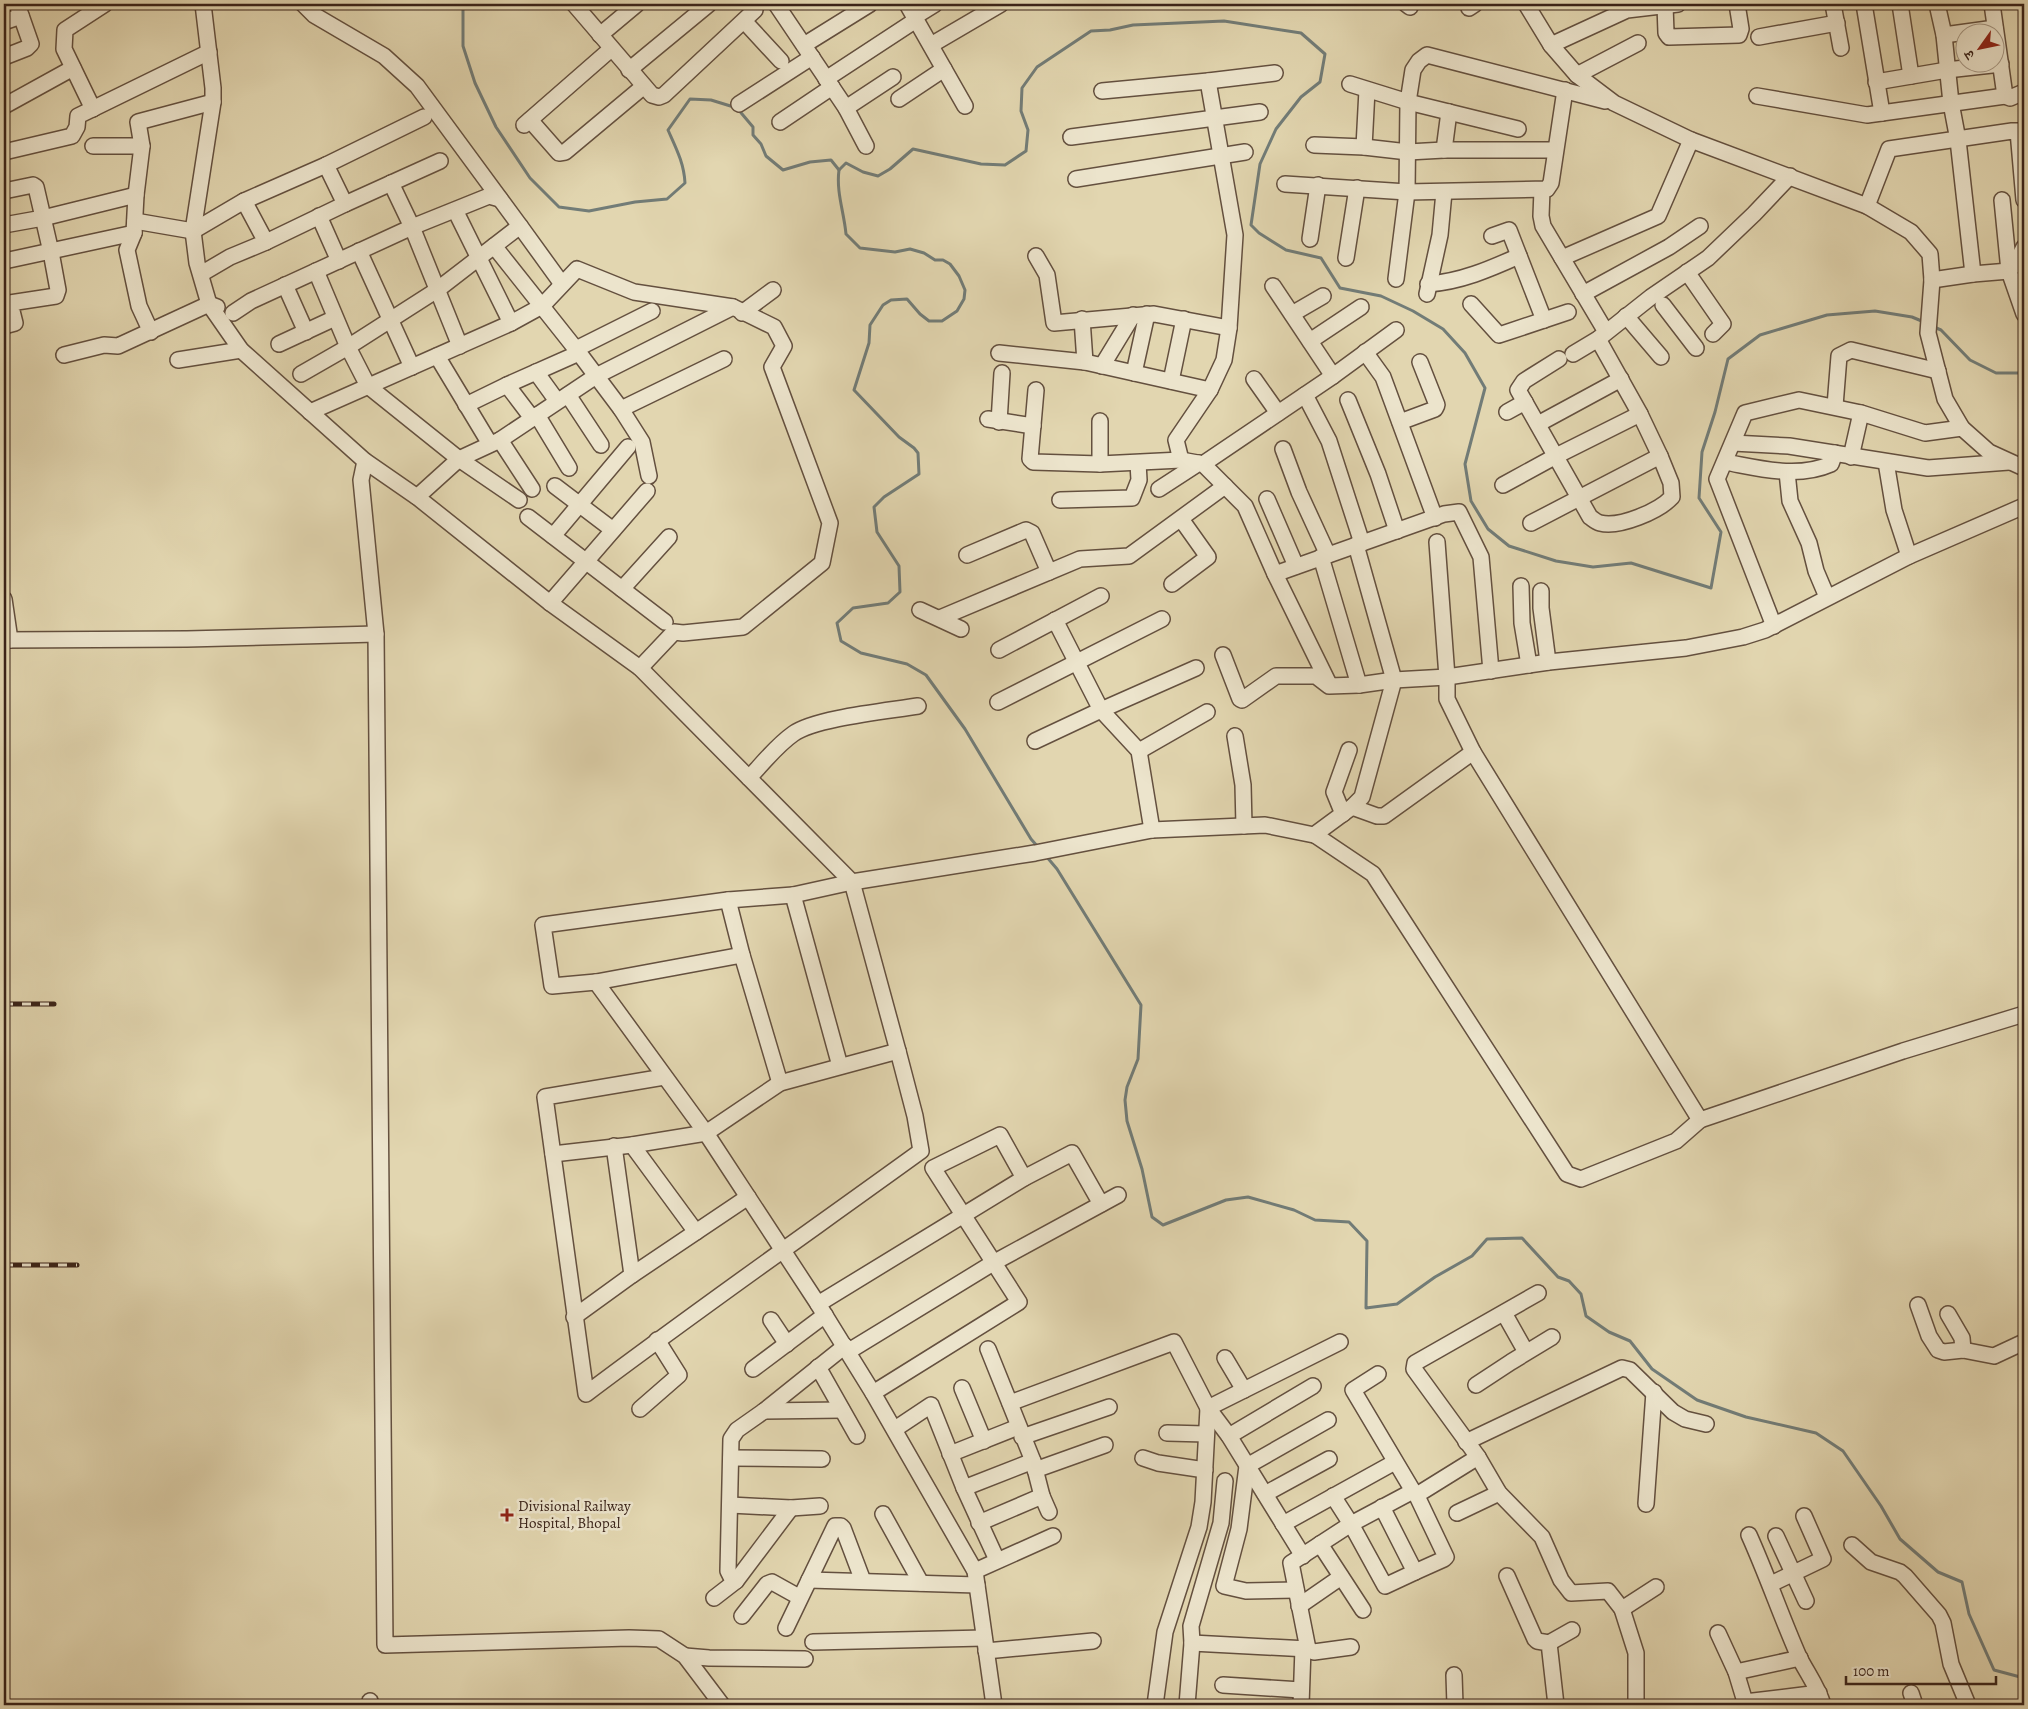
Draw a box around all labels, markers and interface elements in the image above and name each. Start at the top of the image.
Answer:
north arrow [1956,22,2006,72]
text: उ [1959,46,1980,64]
place label: Divisional Railway Hospital, Bhopal [518,1496,631,1533]
marker: Divisional Railway Hospital, Bhopal [500,1508,514,1522]
scale bar [1846,1654,1996,1686]
text: 100 m [1853,1661,1890,1681]

